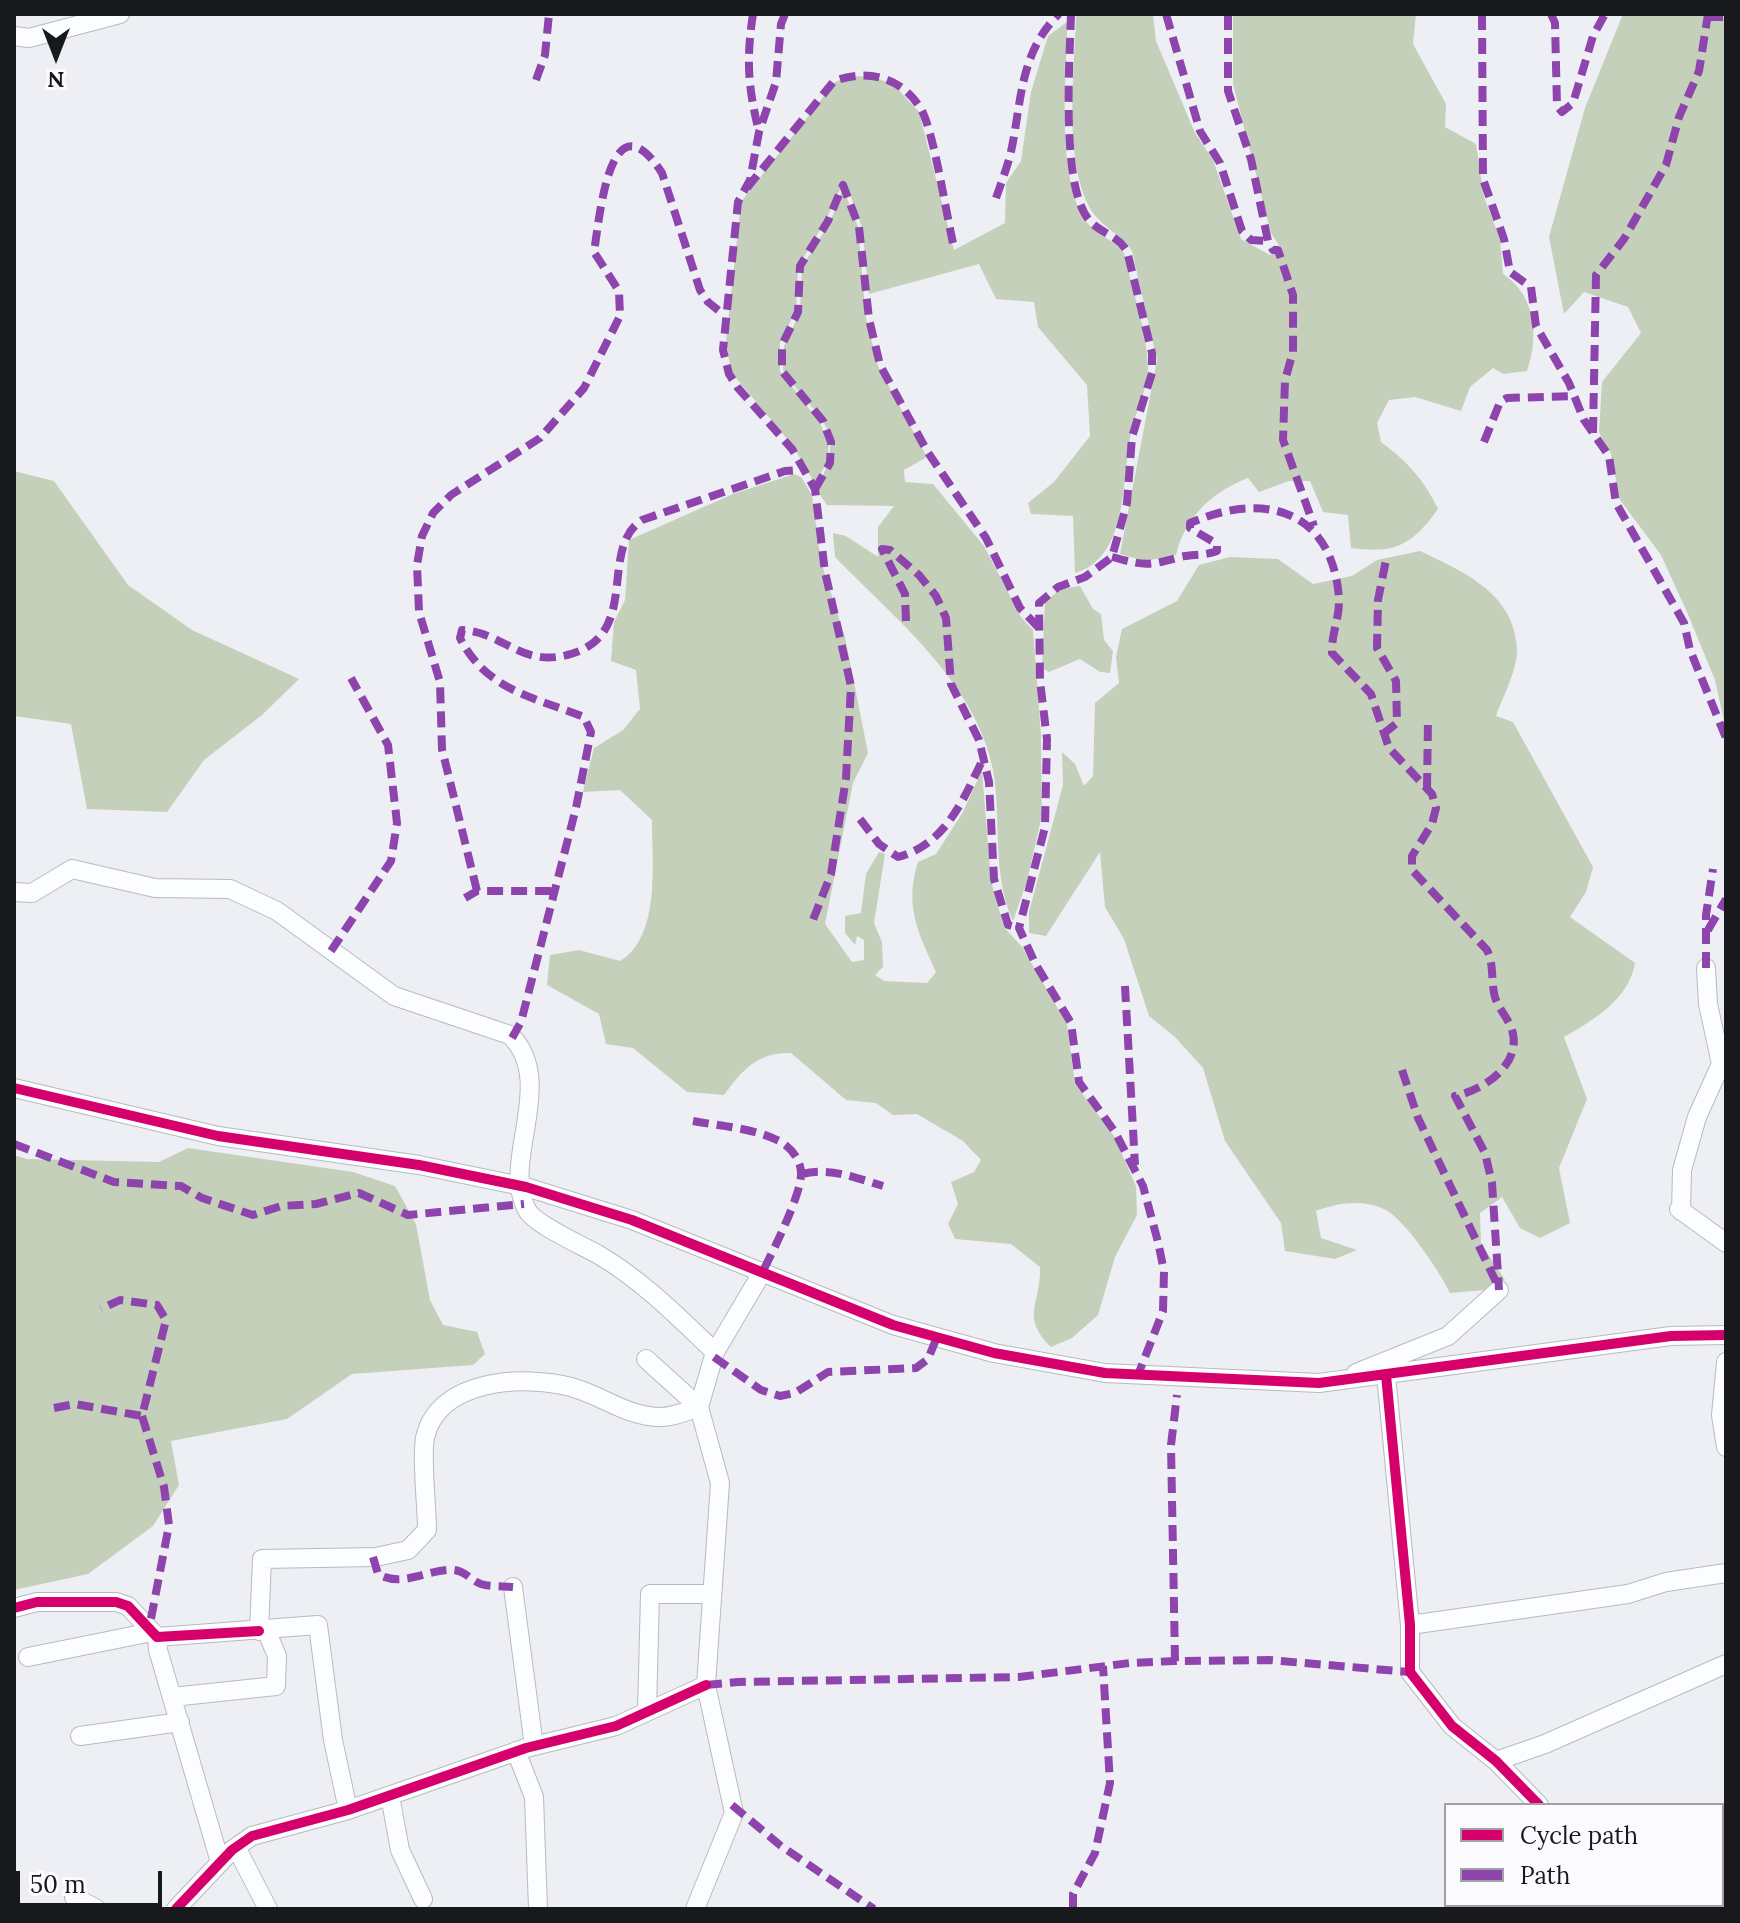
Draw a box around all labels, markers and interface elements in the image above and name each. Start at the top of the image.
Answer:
north arrow [16,16,96,96]
text: N [48,66,65,94]
legend [1444,1803,1724,1907]
text: Cycle path [1520,1820,1638,1851]
scale bar [20,1855,166,1905]
text: Path [1520,1860,1570,1891]
text: 50 m [30,1869,86,1900]

